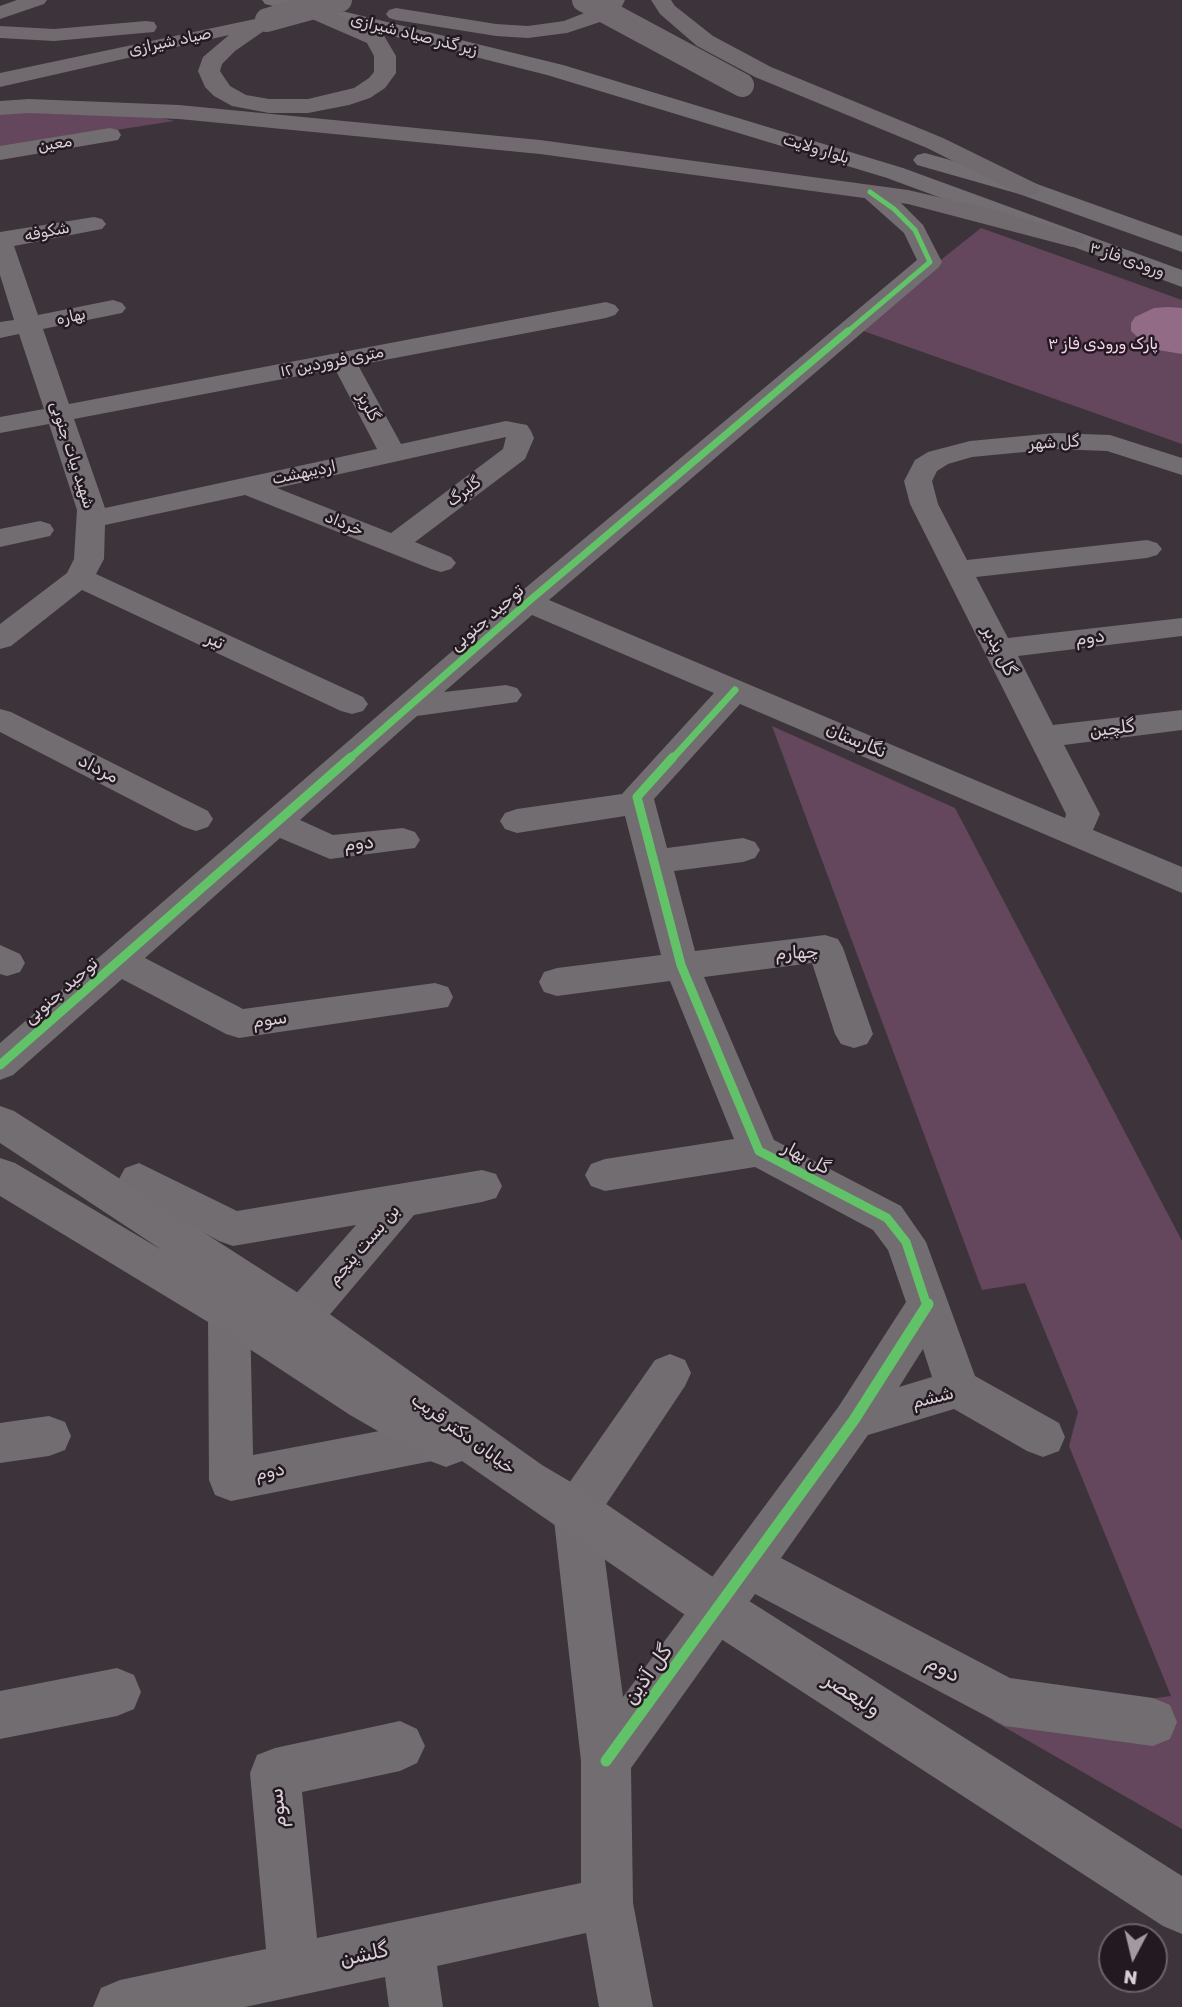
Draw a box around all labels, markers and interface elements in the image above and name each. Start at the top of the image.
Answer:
street label: زیر گذر صیاد شیرازی [349,10,479,60]
street label: صیاد شیرازی [127,24,213,60]
street label: بلوار ولایت [781,130,851,168]
street label: معین [36,132,74,156]
street label: شکوفه [23,218,71,246]
street label: ورودی فاز ۳ [1087,238,1167,282]
street label: بهاره [54,305,88,329]
park label: پارک ورودی فاز ۳ [1048,334,1158,354]
street label: ۱۲ متری فروردین [279,343,385,381]
street label: گلریز [353,390,383,424]
street label: شهید بیات جنوبی [46,399,98,511]
street label: گل شهر [1028,432,1080,454]
street label: اردیبهشت [270,457,338,489]
street label: گلبرگ [443,473,485,511]
street label: خرداد [322,508,366,540]
street label: توحید جنوبی [445,580,529,656]
street label: گل پذیر [977,622,1021,680]
street label: دوم [1074,625,1106,651]
street label: تیر [202,627,228,655]
street label: گلچین [1088,716,1136,742]
street label: نگارستان [822,719,890,763]
street label: مرداد [74,750,122,788]
street label: دوم [343,832,375,856]
street label: چهارم [775,941,819,965]
street label: توحید جنوبی [19,953,103,1029]
street label: سوم [251,1007,289,1033]
street label: گل بهار [779,1137,833,1179]
street label: بن بست پنجم [323,1200,405,1290]
street label: ششم [910,1382,956,1414]
street label: خیابان دکتر قریب [407,1389,519,1479]
street label: دوم [254,1459,286,1485]
street label: گل آذین [618,1640,678,1710]
street label: دوم [922,1650,964,1688]
street label: ولیعصر [819,1667,885,1723]
street label: سوم [263,1787,293,1829]
north arrow [1098,1923,1168,1993]
street label: گلشن [338,1938,390,1972]
text: N [1122,1965,1139,1990]

